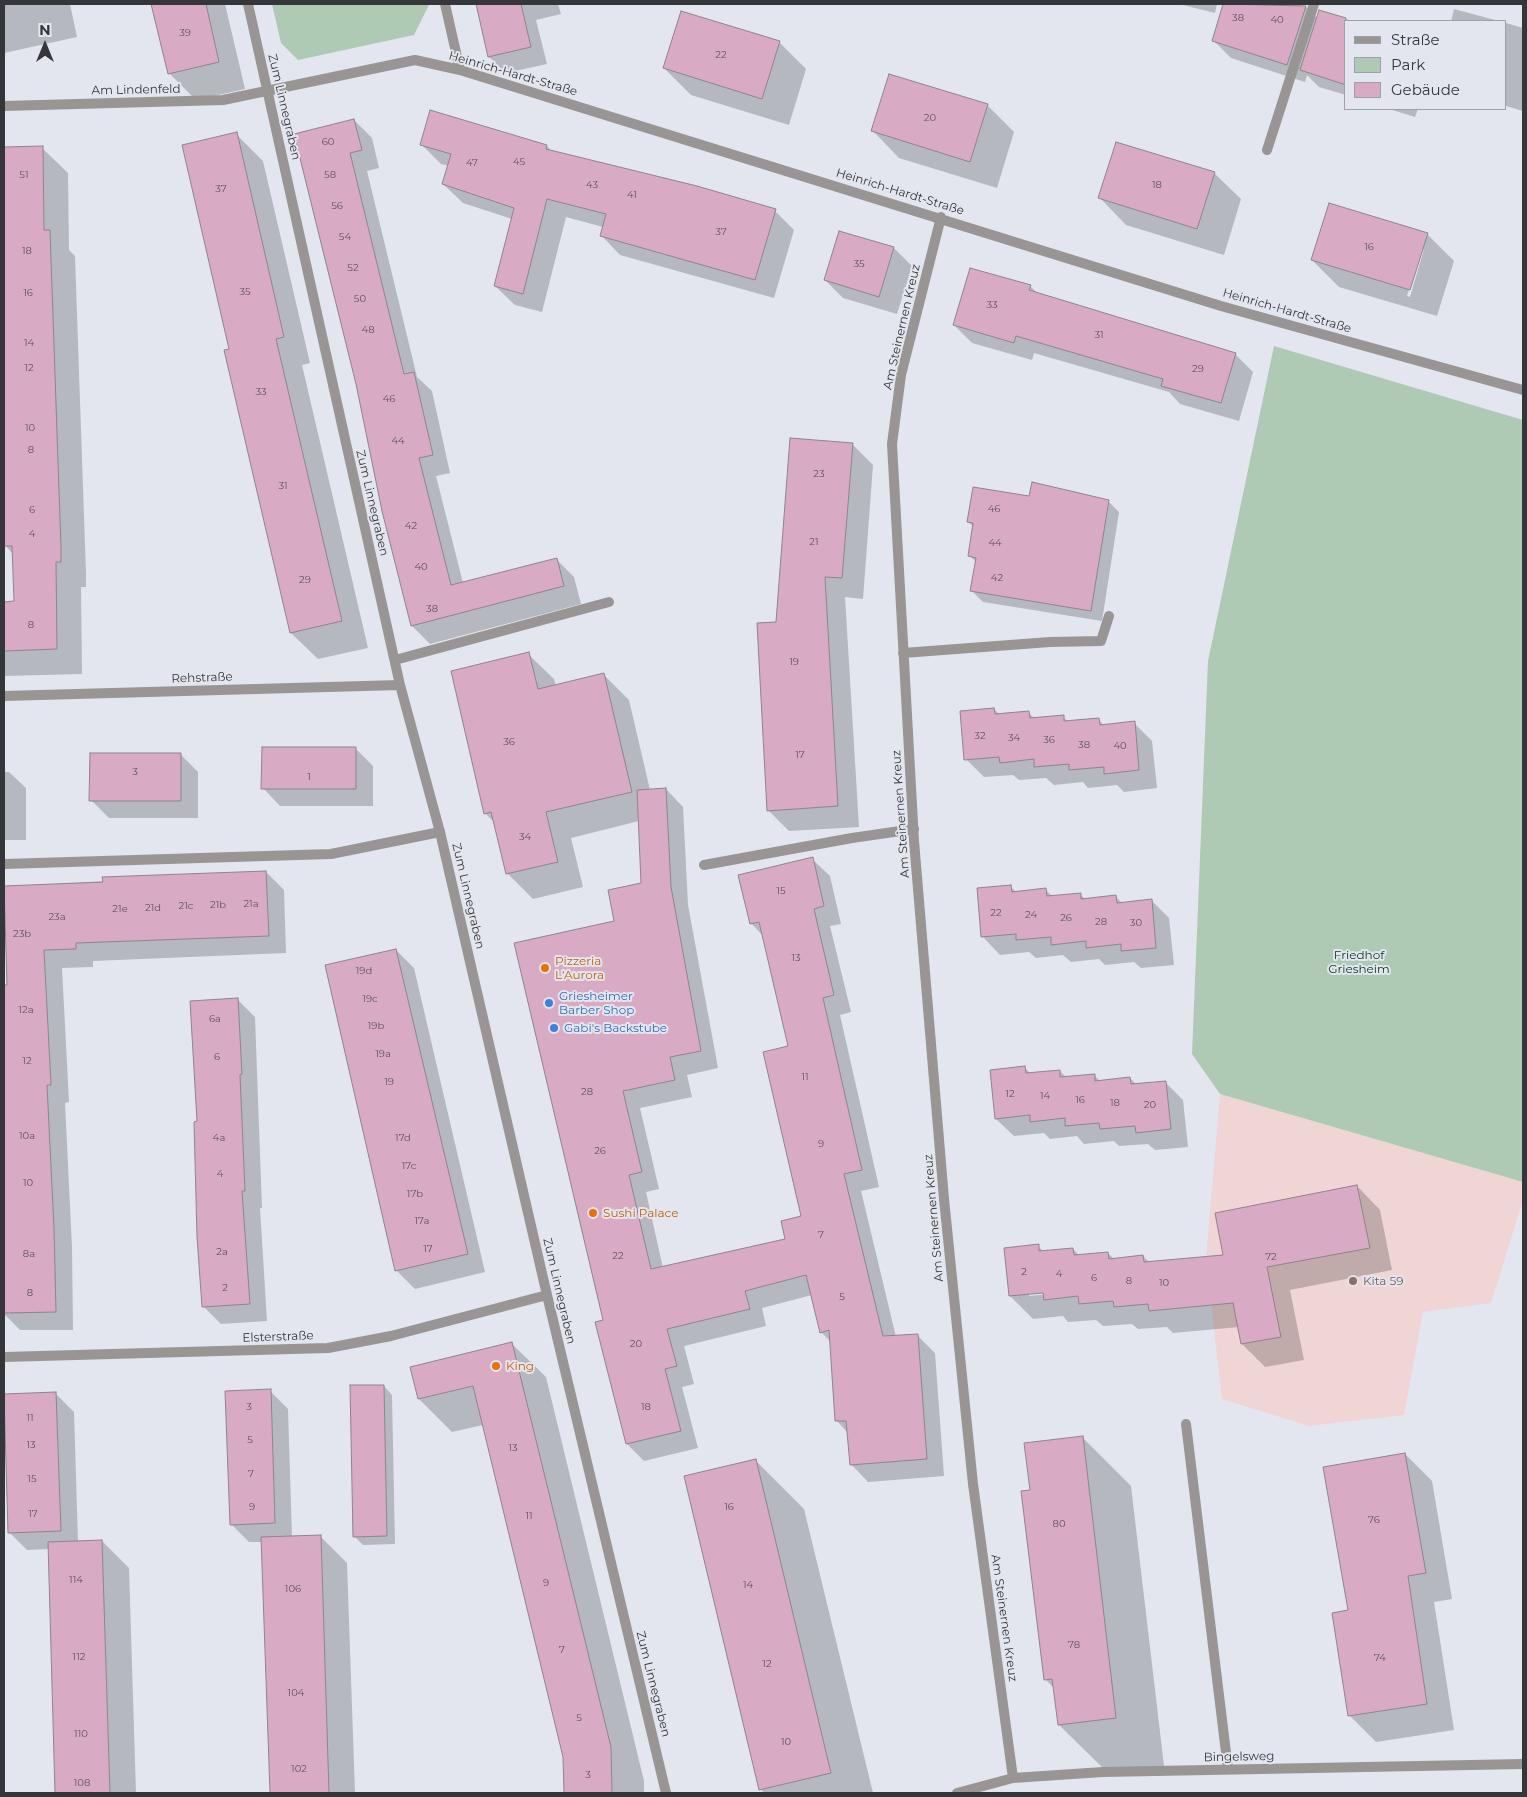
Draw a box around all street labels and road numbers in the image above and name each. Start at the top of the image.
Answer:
street label: Heinrich-Hardt-Straße [447,49,579,99]
street label: Zum Linnegraben [265,52,303,162]
street label: Am Lindenfeld [91,82,181,98]
street label: Heinrich-Hardt-Straße [834,166,966,218]
street label: Am Steinernen Kreuz [881,263,923,391]
street label: Heinrich-Hardt-Straße [1221,286,1353,336]
street label: Zum Linnegraben [353,448,391,558]
street label: Rehstraße [171,670,233,686]
street label: Am Steinernen Kreuz [889,750,913,878]
street label: Zum Linnegraben [449,841,487,951]
street label: Am Steinernen Kreuz [921,1154,947,1282]
street label: Zum Linnegraben [540,1236,578,1346]
street label: Elsterstraße [242,1329,314,1345]
street label: Am Steinernen Kreuz [988,1554,1020,1682]
street label: Zum Linnegraben [633,1630,673,1738]
street label: Bingelsweg [1204,1749,1274,1765]

